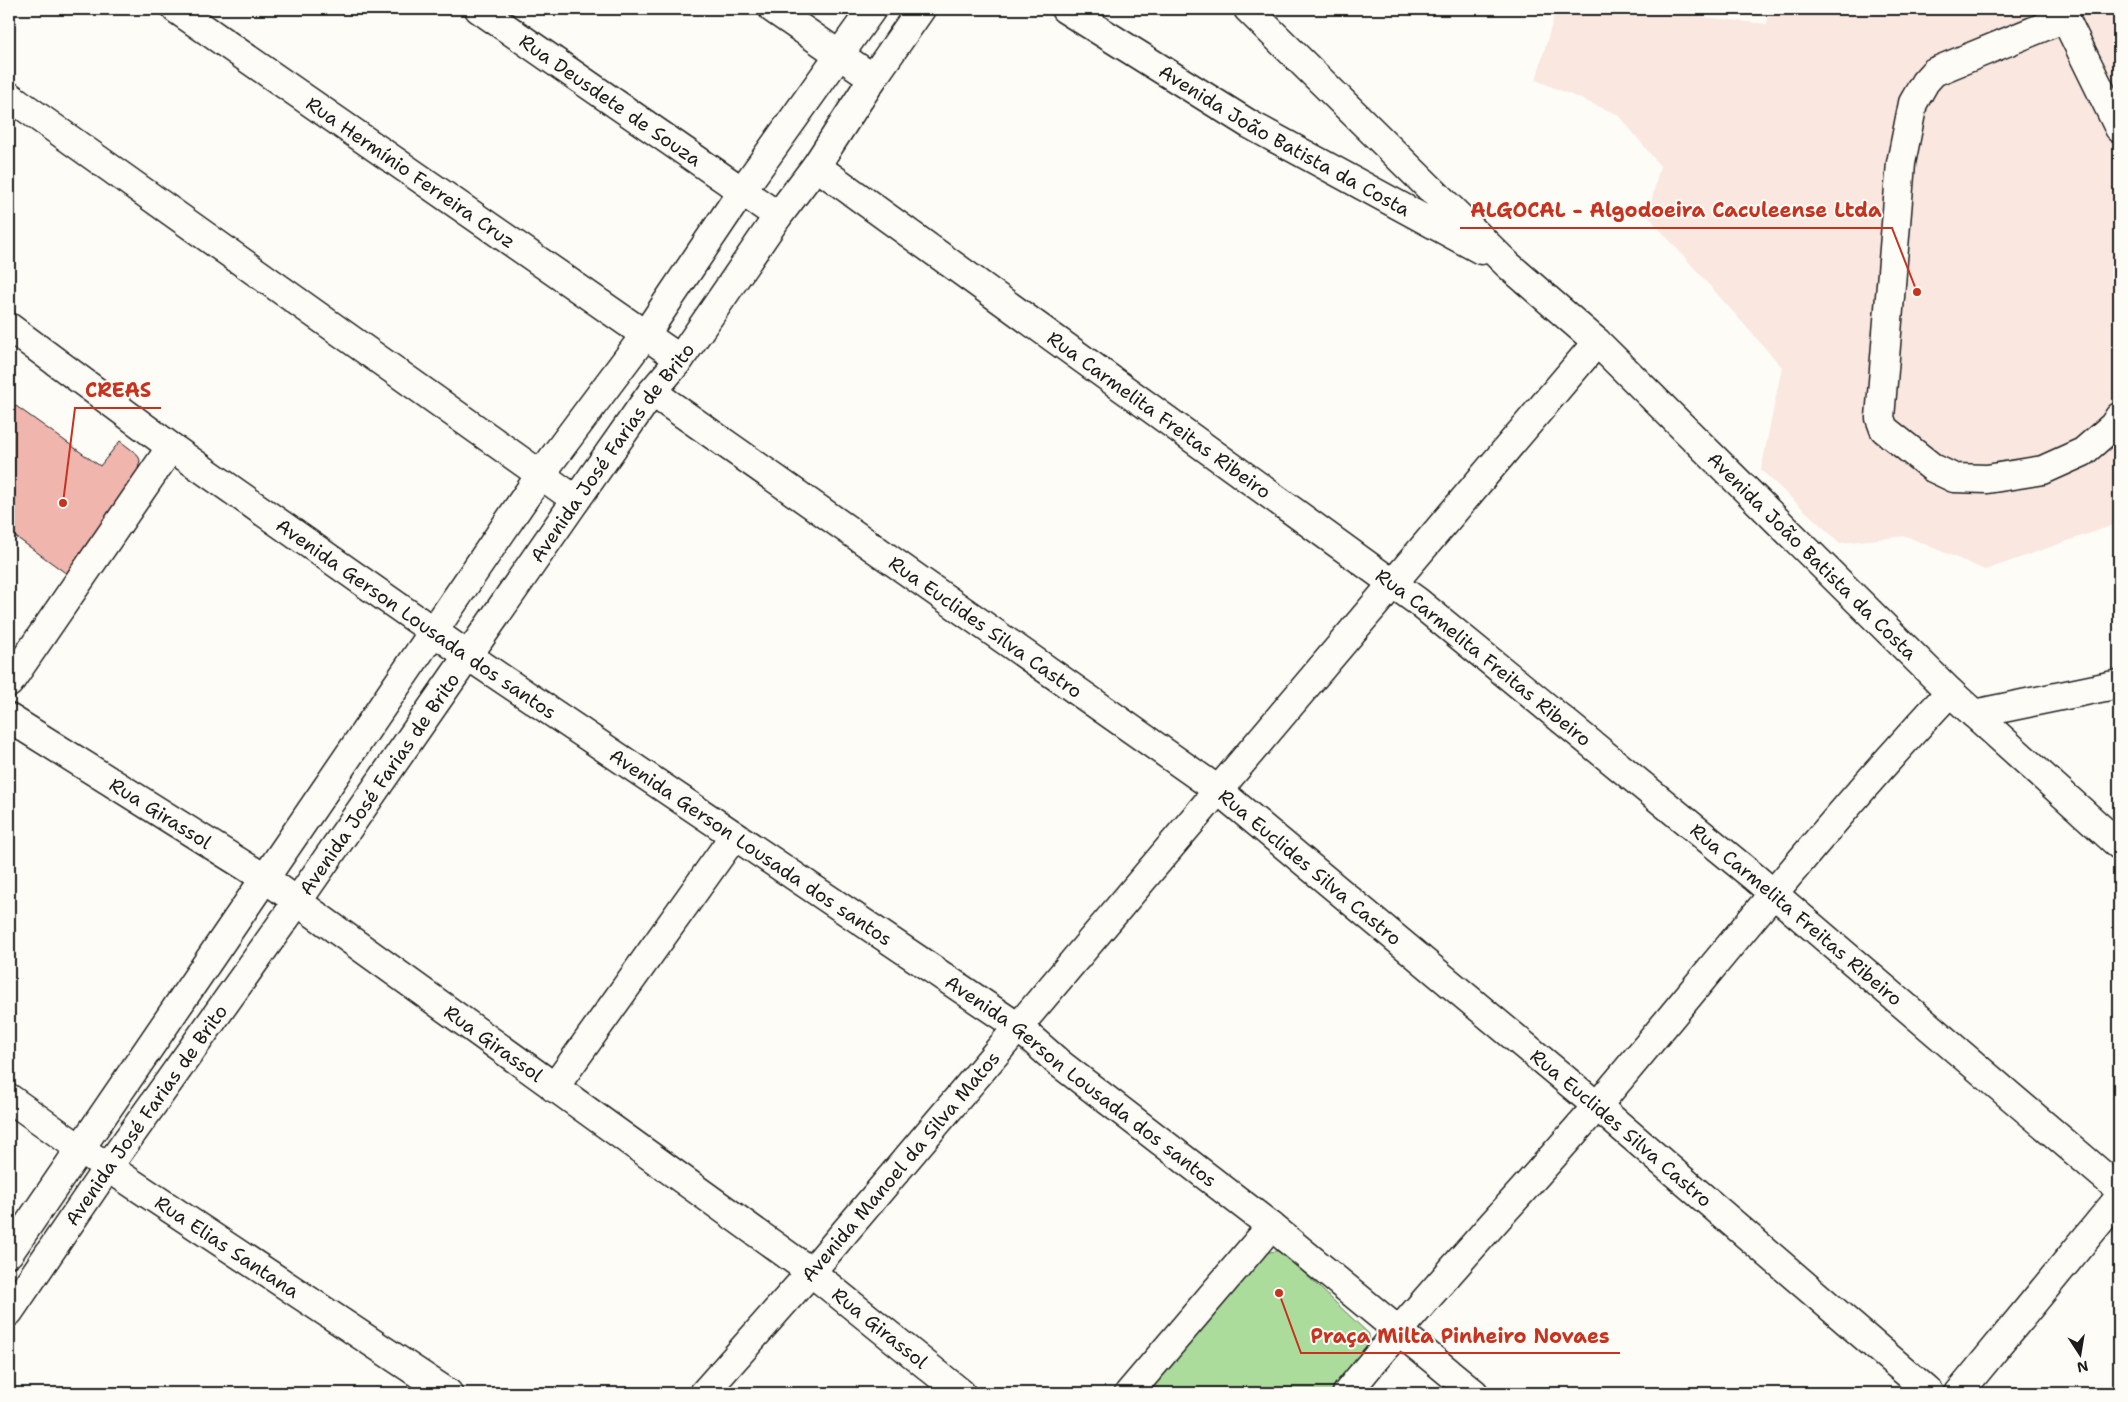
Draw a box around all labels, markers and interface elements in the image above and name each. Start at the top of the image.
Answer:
street label: Rua Deusdete de Souza [515,28,707,172]
street label: Avenida João Batista da Costa [1154,58,1415,222]
street label: Rua Hermínio Ferreira Cruz [301,91,521,254]
callout: ALGOCAL - Algodoeira Caculeense Ltda [1460,193,1892,228]
text: ALGOCAL - Algodoeira Caculeense Ltda [1470,197,1882,223]
street label: Rua Carmelita Freitas Ribeiro [1043,325,1276,504]
street label: Avenida José Farias de Brito [524,338,700,567]
callout: CREAS [75,373,161,408]
text: CREAS [85,377,151,403]
street label: Avenida João Batista da Costa [1702,446,1923,665]
street label: Avenida Gerson Lousada dos santos [271,512,561,724]
street label: Rua Euclides Silva Castro [884,550,1087,703]
street label: Rua Carmelita Freitas Ribeiro [1371,563,1597,751]
street label: Avenida José Farias de Brito [293,668,465,900]
street label: Avenida Gerson Lousada dos santos [605,742,897,951]
street label: Rua Girassol [105,772,217,855]
street label: Rua Euclides Silva Castro [1213,783,1407,950]
street label: Rua Carmelita Freitas Ribeiro [1685,817,1908,1011]
street label: Avenida Gerson Lousada dos santos [940,969,1222,1192]
street label: Avenida José Farias de Brito [59,999,233,1230]
street label: Rua Girassol [439,999,548,1087]
street label: Rua Euclides Silva Castro [1525,1043,1717,1212]
street label: Avenida Manoel da Silva Matos [796,1046,1005,1287]
street label: Rua Elias Santana [150,1189,304,1304]
street label: Rua Girassol [827,1282,933,1374]
callout: Praça Milta Pinheiro Novaes [1301,1318,1620,1353]
text: Praça Milta Pinheiro Novaes [1310,1323,1610,1349]
north arrow [2056,1330,2106,1380]
text: N [2075,1357,2090,1377]

